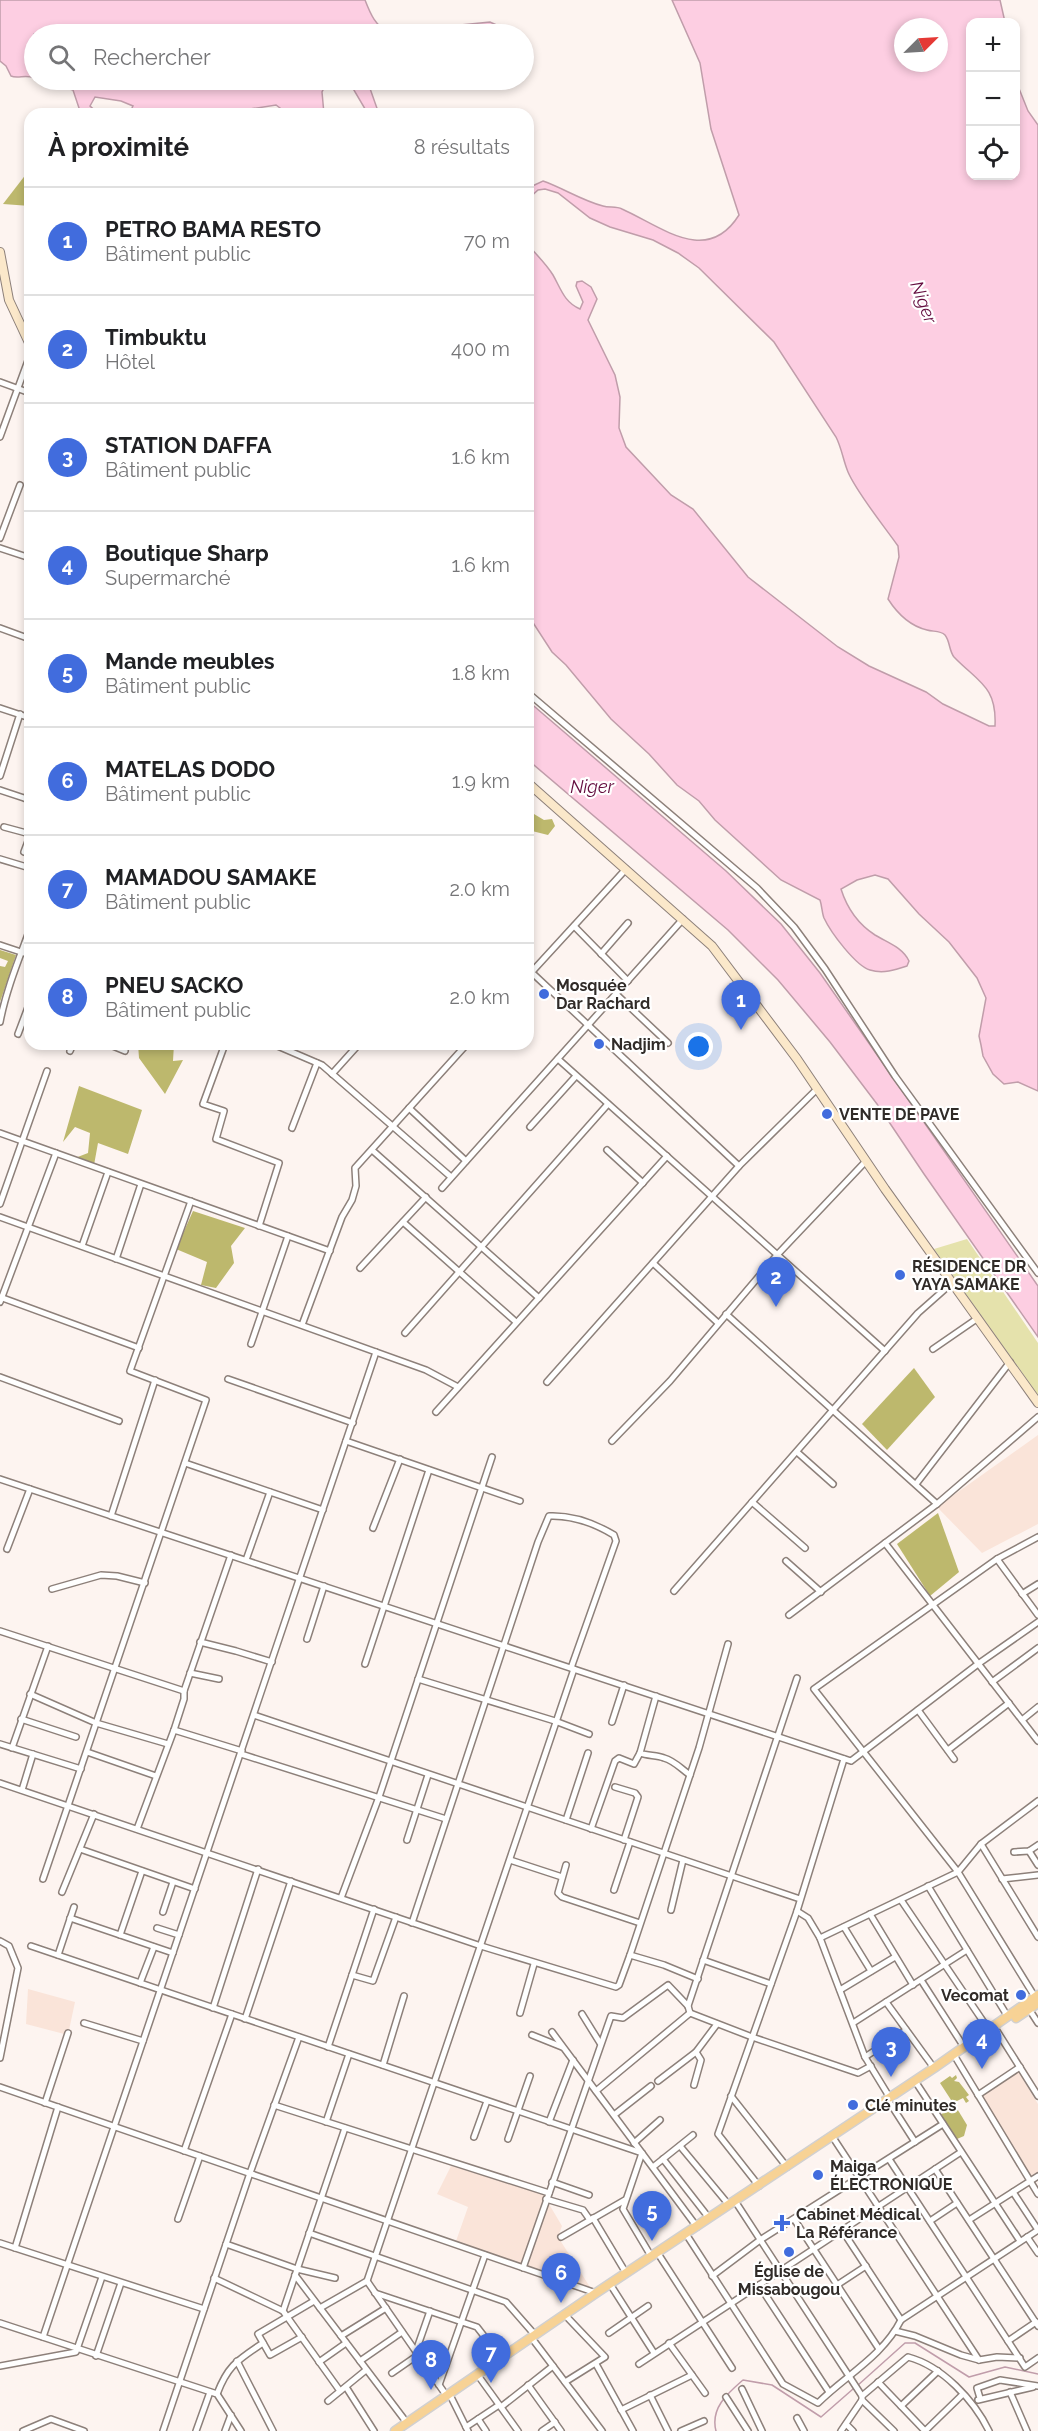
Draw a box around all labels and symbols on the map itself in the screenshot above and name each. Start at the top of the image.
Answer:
north arrow [894,18,948,72]
water label: Niger [906,278,942,327]
water label: Niger [570,776,615,797]
place label: Mosquée Dar Rachard [556,976,650,1013]
pin: 1 [722,980,760,1030]
marker: Mosquée Dar Rachard [537,987,551,1001]
your location [684,1032,713,1061]
place label: Nadjim [611,1035,666,1054]
marker: Nadjim [592,1037,606,1051]
place label: VENTE DE PAVE [839,1105,960,1124]
marker: VENTE DE PAVE [820,1107,834,1121]
place label: RÉSIDENCE DR YAYA SAMAKE [912,1256,1027,1294]
pin: 2 [756,1258,796,1307]
marker: RÉSIDENCE DR YAYA SAMAKE [893,1268,907,1282]
place label: Vecomat [941,1986,1009,2005]
marker: Vecomat [1014,1988,1028,2002]
pin: 4 [962,2020,1002,2069]
pin: 3 [872,2028,910,2077]
place label: Clé minutes [865,2096,957,2115]
marker: Clé minutes [846,2098,860,2112]
place label: Maiga ÉLECTRONIQUE [830,2157,953,2194]
marker: Maiga ÉLECTRONIQUE [811,2168,825,2182]
pin: 5 [632,2192,672,2241]
place label: Cabinet Médical La Référance [796,2205,921,2242]
marker: Cabinet Médical La Référance [773,2214,791,2232]
marker: Église de Missabougou [782,2245,796,2259]
pin: 6 [542,2254,580,2303]
place label: Église de Missabougou [738,2261,840,2299]
pin: 7 [472,2334,510,2383]
pin: 8 [412,2340,450,2390]

